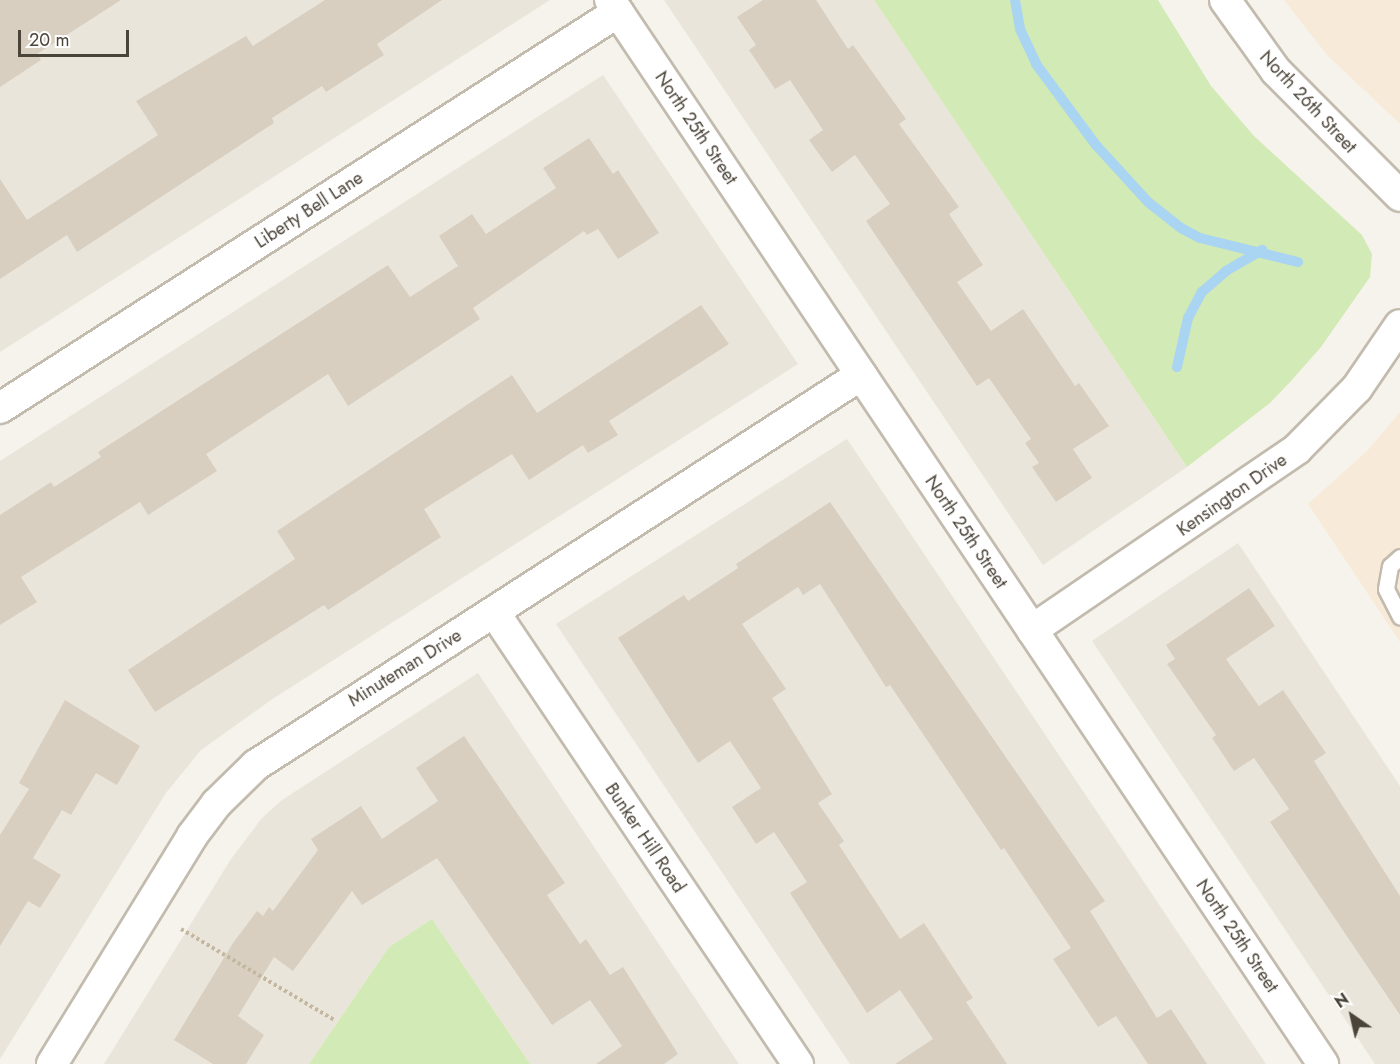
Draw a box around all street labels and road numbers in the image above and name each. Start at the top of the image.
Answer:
street label: North 26th Street [1255,46,1361,158]
street label: North 25th Street [650,67,742,189]
street label: Liberty Bell Lane [251,167,367,253]
street label: Kensington Drive [1173,449,1291,541]
street label: North 25th Street [920,471,1012,593]
street label: Minuteman Drive [344,625,466,711]
street label: Bunker Hill Road [600,779,690,897]
street label: North 25th Street [1191,875,1283,997]

